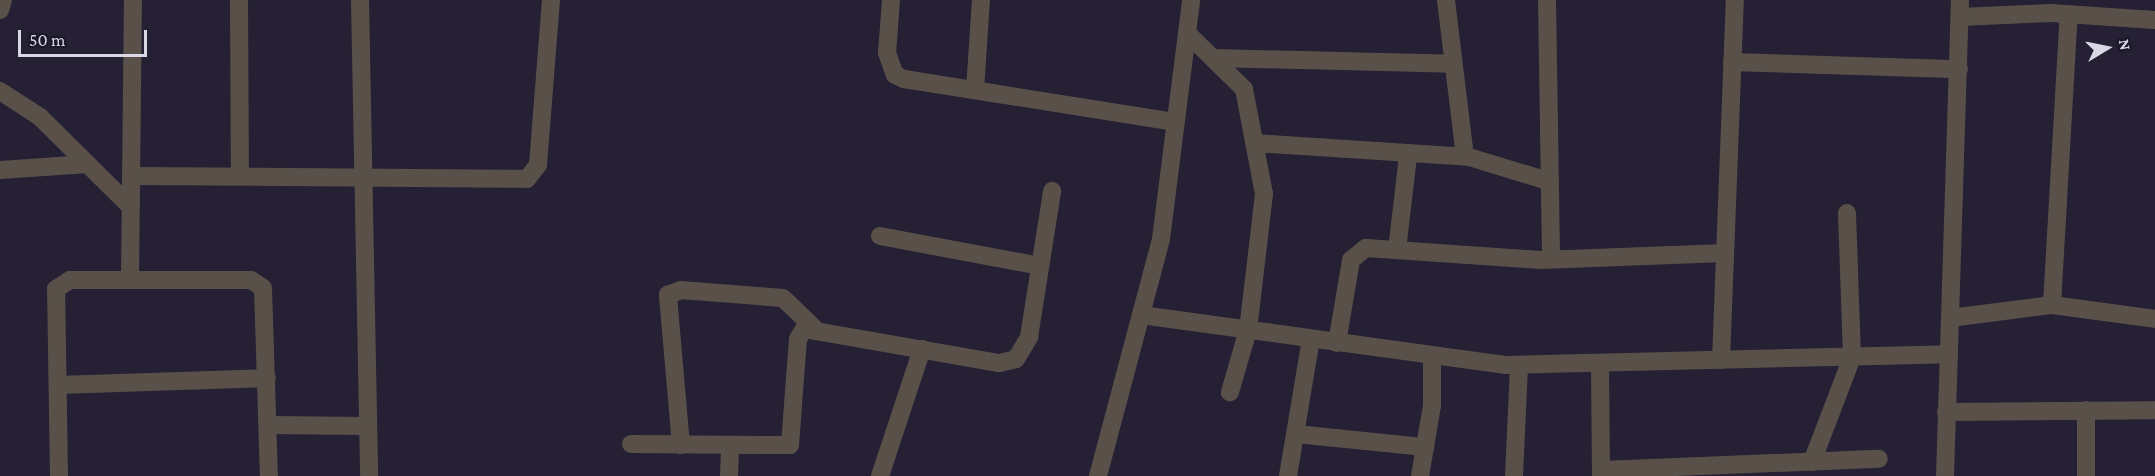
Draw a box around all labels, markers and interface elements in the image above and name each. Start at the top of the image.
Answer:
scale bar [21,18,150,56]
north arrow [2077,18,2137,78]
text: 50 m [29,30,66,50]
text: N [2116,38,2135,52]

